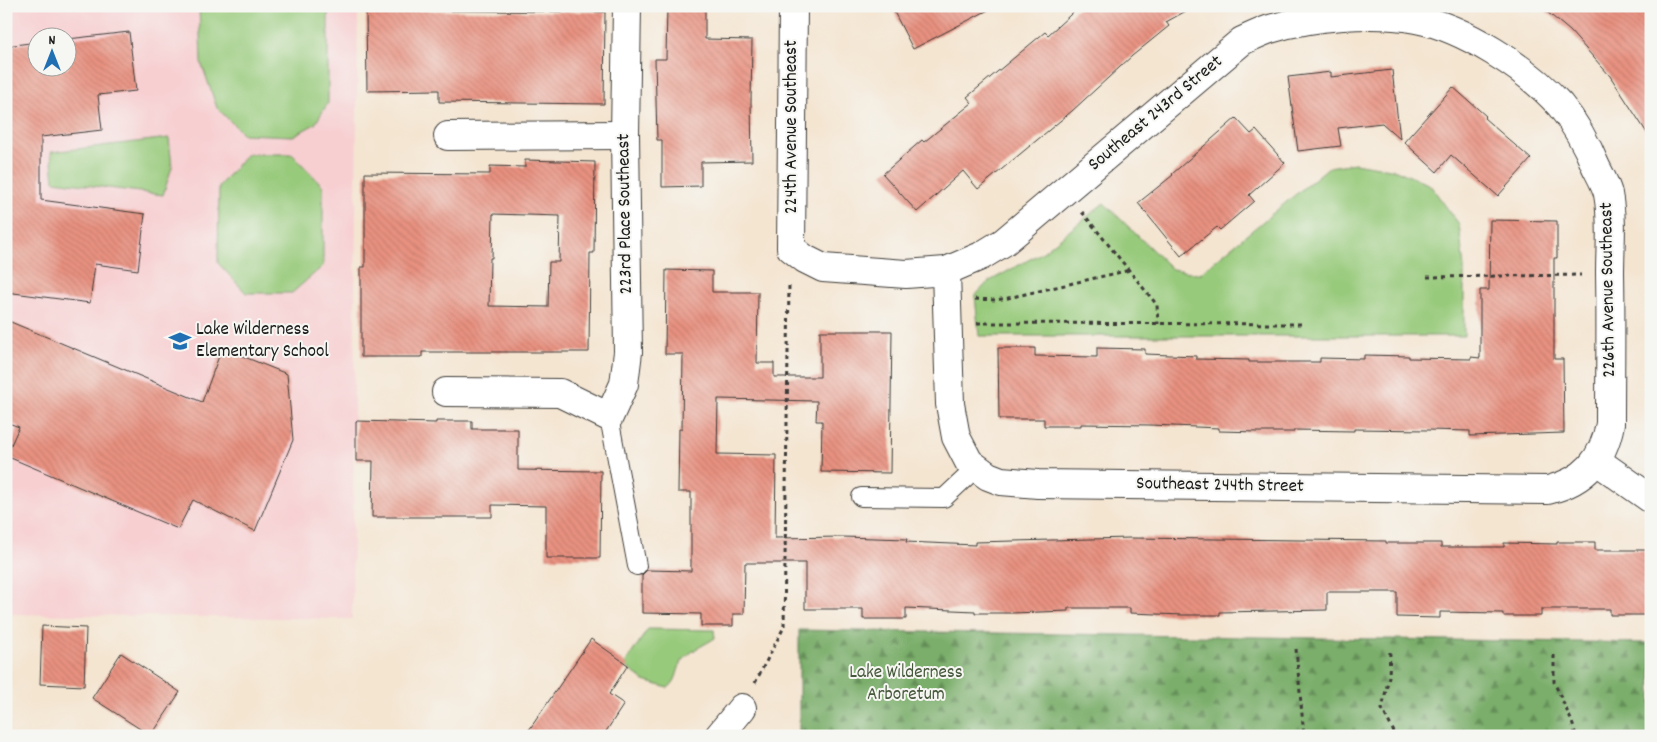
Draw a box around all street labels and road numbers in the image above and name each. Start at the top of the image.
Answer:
street label: 224th Avenue Southeast [779,40,806,214]
street label: Southeast 243rd Street [1083,50,1229,178]
street label: 223rd Place Southeast [611,133,641,295]
street label: 226th Avenue Southeast [1594,202,1624,378]
street label: Southeast 244th Street [1136,471,1304,501]

